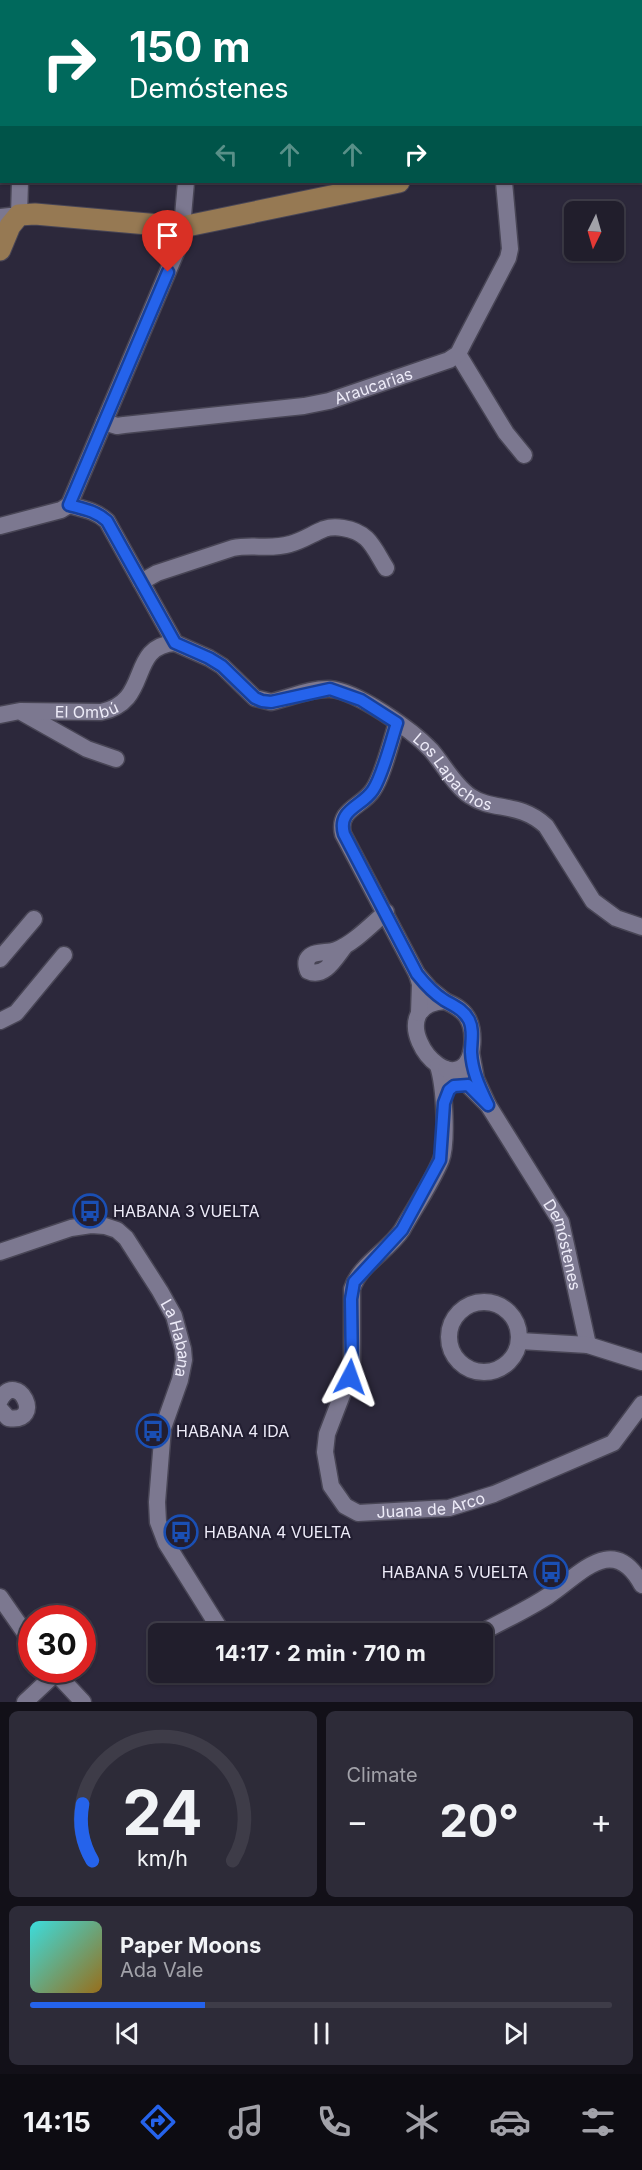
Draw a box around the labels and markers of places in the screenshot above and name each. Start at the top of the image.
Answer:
pin [142,210,193,272]
bus stop icon: HABANA 3 VUELTA [72,1193,108,1229]
place label: HABANA 3 VUELTA [113,1201,260,1221]
bus stop icon: HABANA 4 IDA [135,1413,171,1449]
place label: HABANA 4 IDA [176,1421,289,1441]
bus stop icon: HABANA 4 VUELTA [163,1514,199,1550]
place label: HABANA 4 VUELTA [204,1522,351,1542]
bus stop icon: HABANA 5 VUELTA [533,1554,569,1590]
place label: HABANA 5 VUELTA [382,1562,528,1582]

